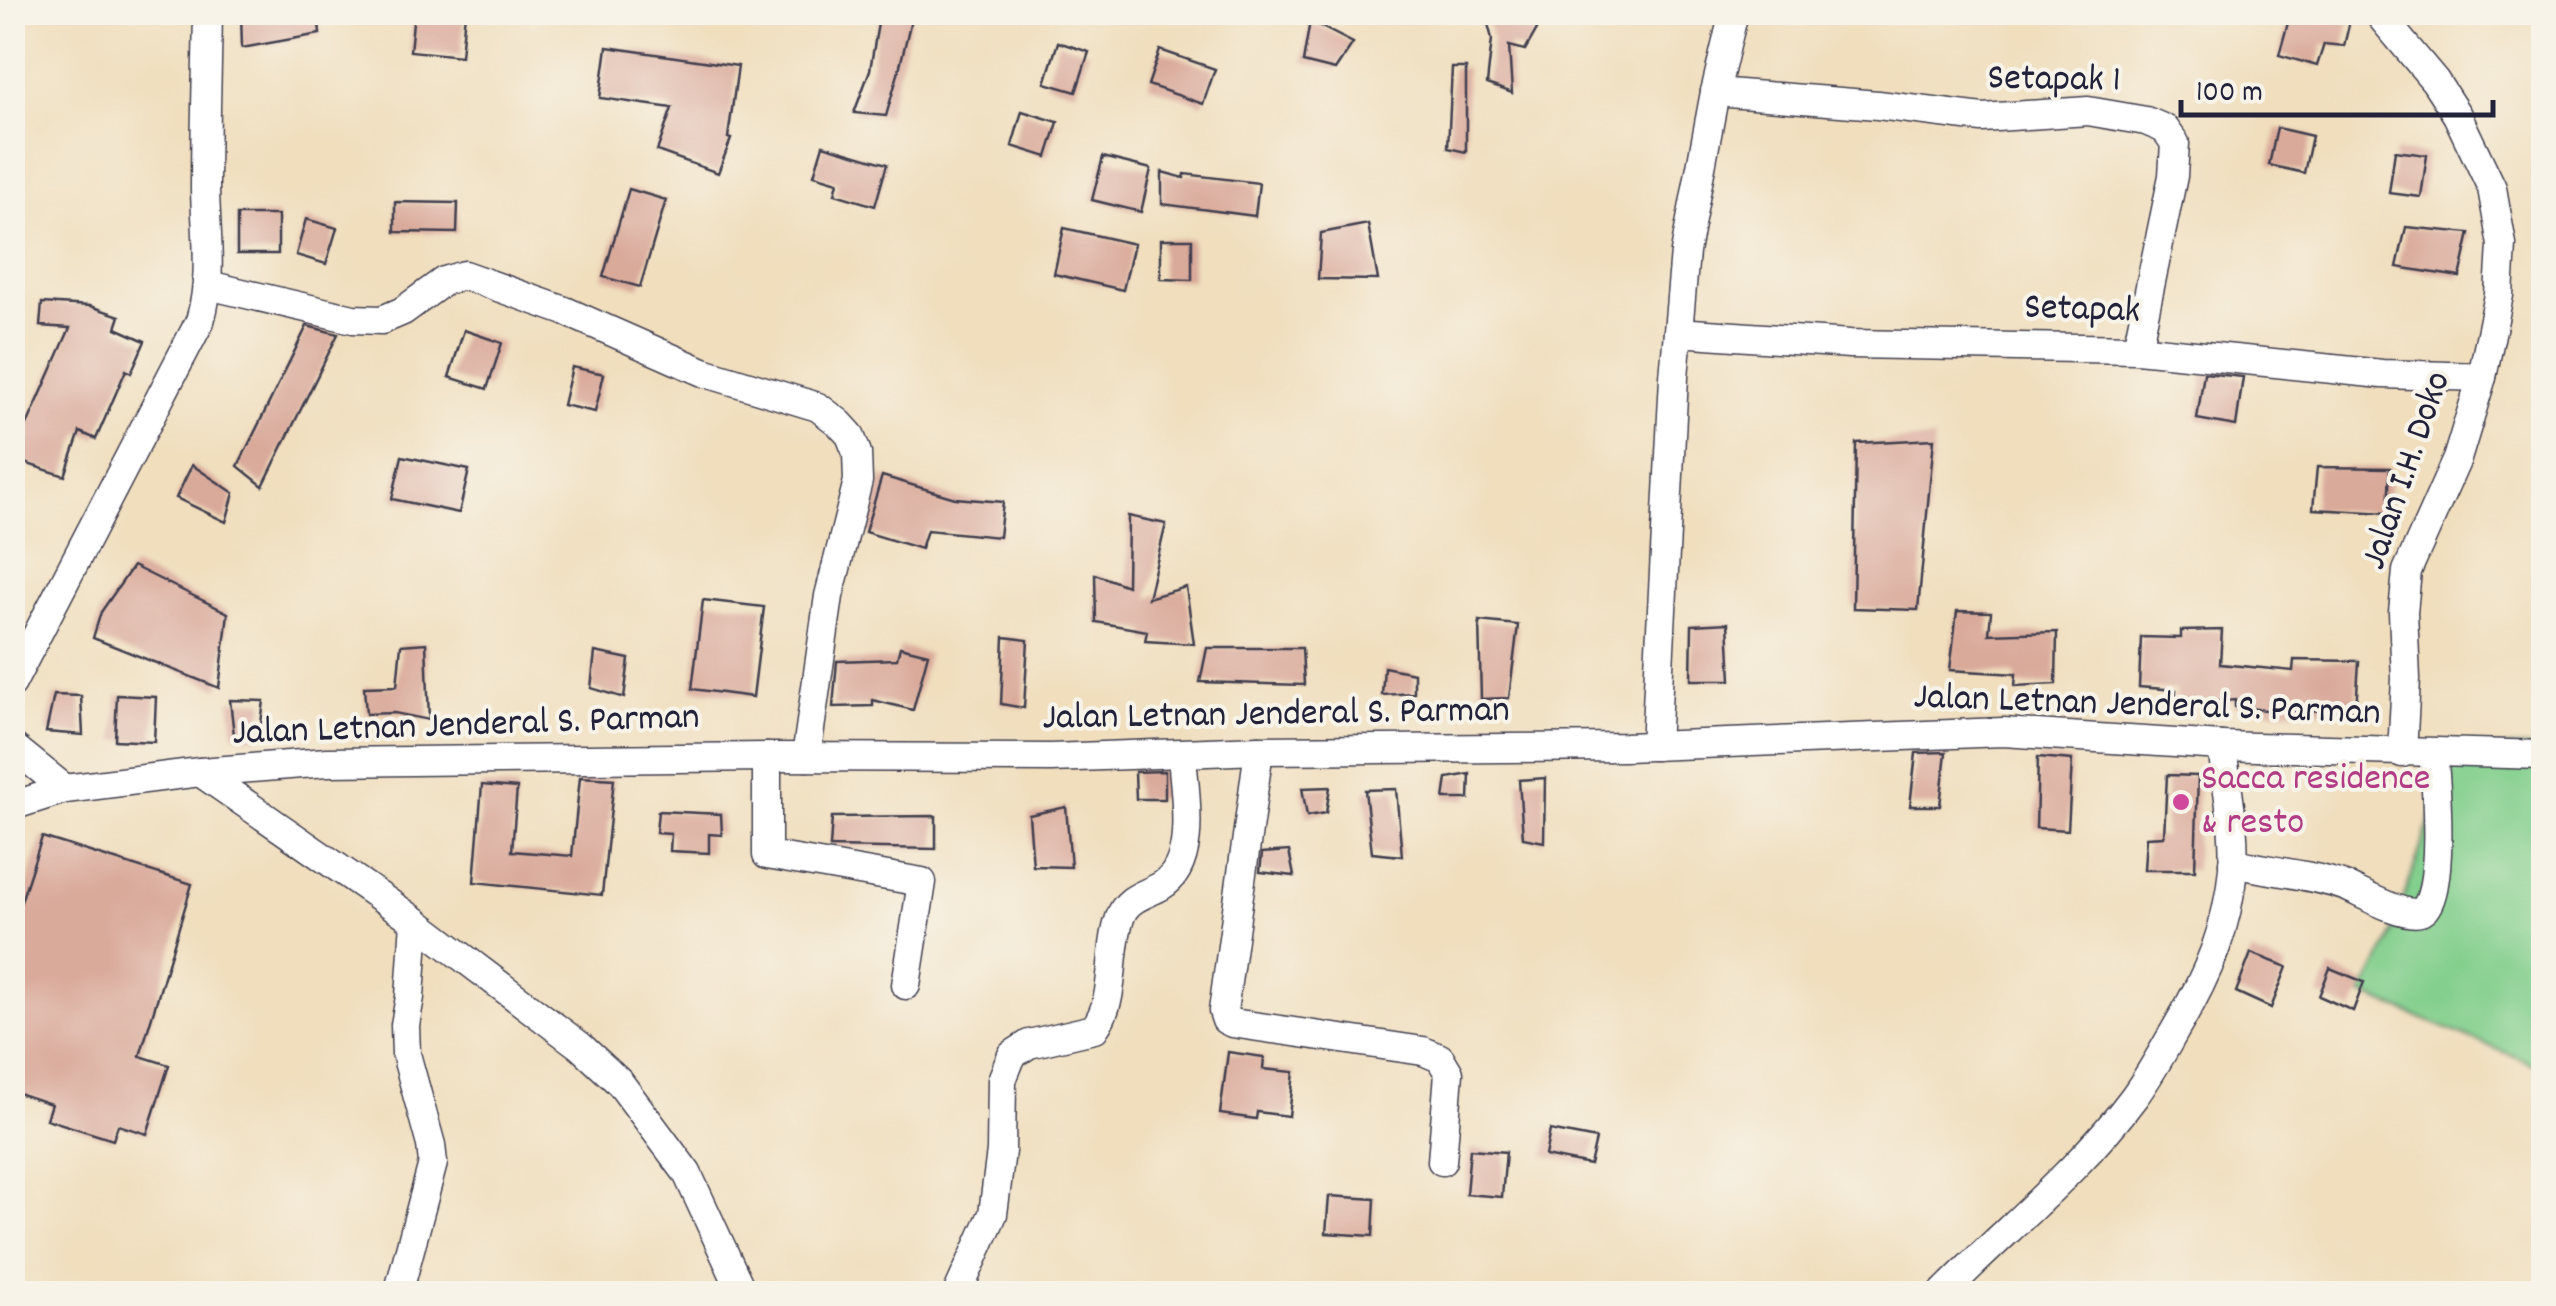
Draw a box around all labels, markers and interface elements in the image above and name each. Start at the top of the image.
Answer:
street label: Setapak 1 [1987,52,2121,110]
scale bar [2181,55,2494,117]
text: 100 m [2196,73,2263,116]
street label: Setapak [2023,281,2141,341]
street label: Jalan I.H. Doko [2348,364,2468,578]
street label: Jalan Letnan Jenderal S. Parman [1912,671,2382,743]
street label: Jalan Letnan Jenderal S. Parman [1042,684,1510,748]
street label: Jalan Letnan Jenderal S. Parman [231,691,701,763]
place label: Sacca residence & resto [2201,753,2431,852]
marker: Sacca residence & resto [2170,791,2192,813]

